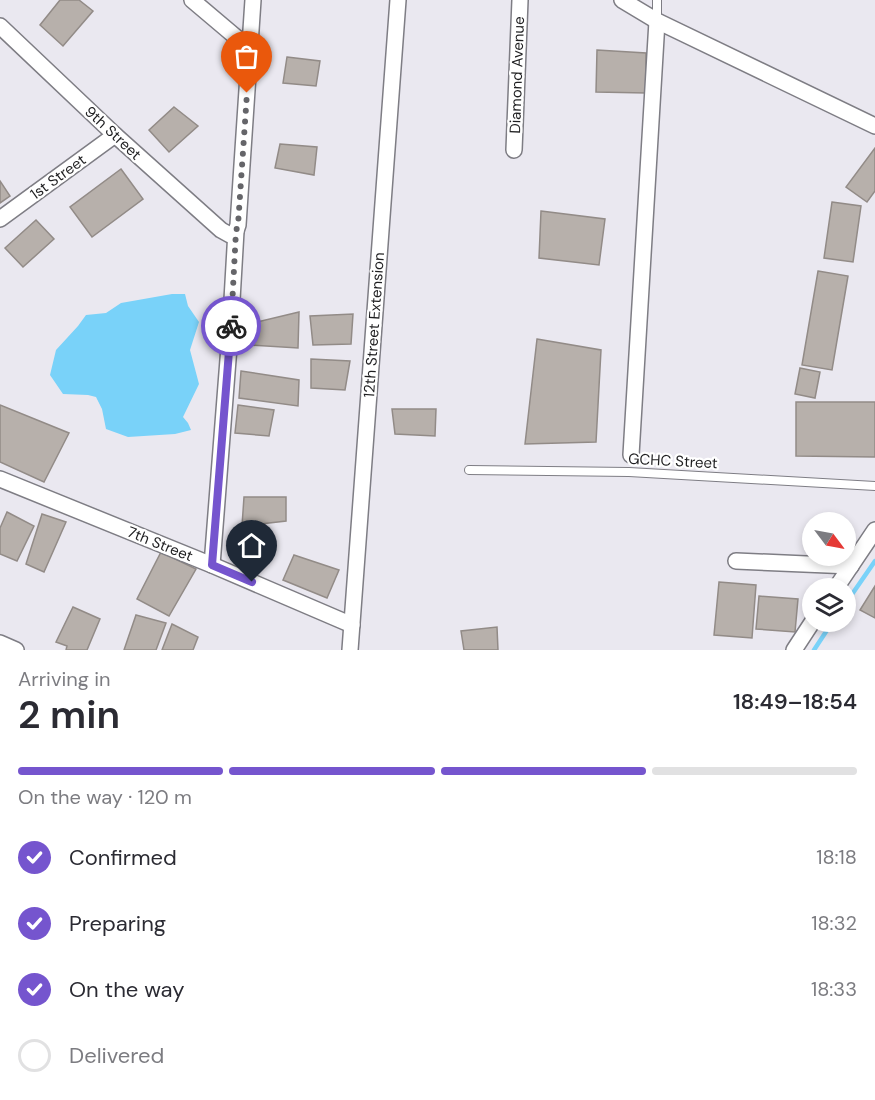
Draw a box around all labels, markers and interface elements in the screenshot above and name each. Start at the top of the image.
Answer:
street label: Diamond Avenue [505,16,529,134]
pin [221,31,272,93]
icon: bag [230,40,263,73]
street label: 9th Street [80,102,146,164]
street label: 1st Street [26,150,90,204]
street label: 12th Street Extension [359,252,389,398]
courier [201,296,261,356]
icon: bike [215,310,248,343]
street label: GCHC Street [628,449,718,473]
north arrow [802,512,856,566]
map controls [802,512,856,632]
pin [226,520,277,582]
street label: 7th Street [124,522,196,566]
icon: home [235,529,268,562]
button: layers [802,578,856,632]
text: Arriving in [18,666,110,692]
text: 18:49–18:54 [733,687,857,716]
text: 2 min [18,689,120,740]
text: On the way · 120 m [18,784,192,810]
icon: check [18,841,51,874]
text: Confirmed [69,843,177,872]
text: 18:18 [816,844,857,870]
icon: check [18,907,51,940]
text: Preparing [69,909,166,938]
text: 18:32 [811,910,857,936]
icon: check [18,973,51,1006]
text: On the way [69,975,184,1004]
text: 18:33 [811,976,857,1002]
text: Delivered [69,1041,164,1070]

